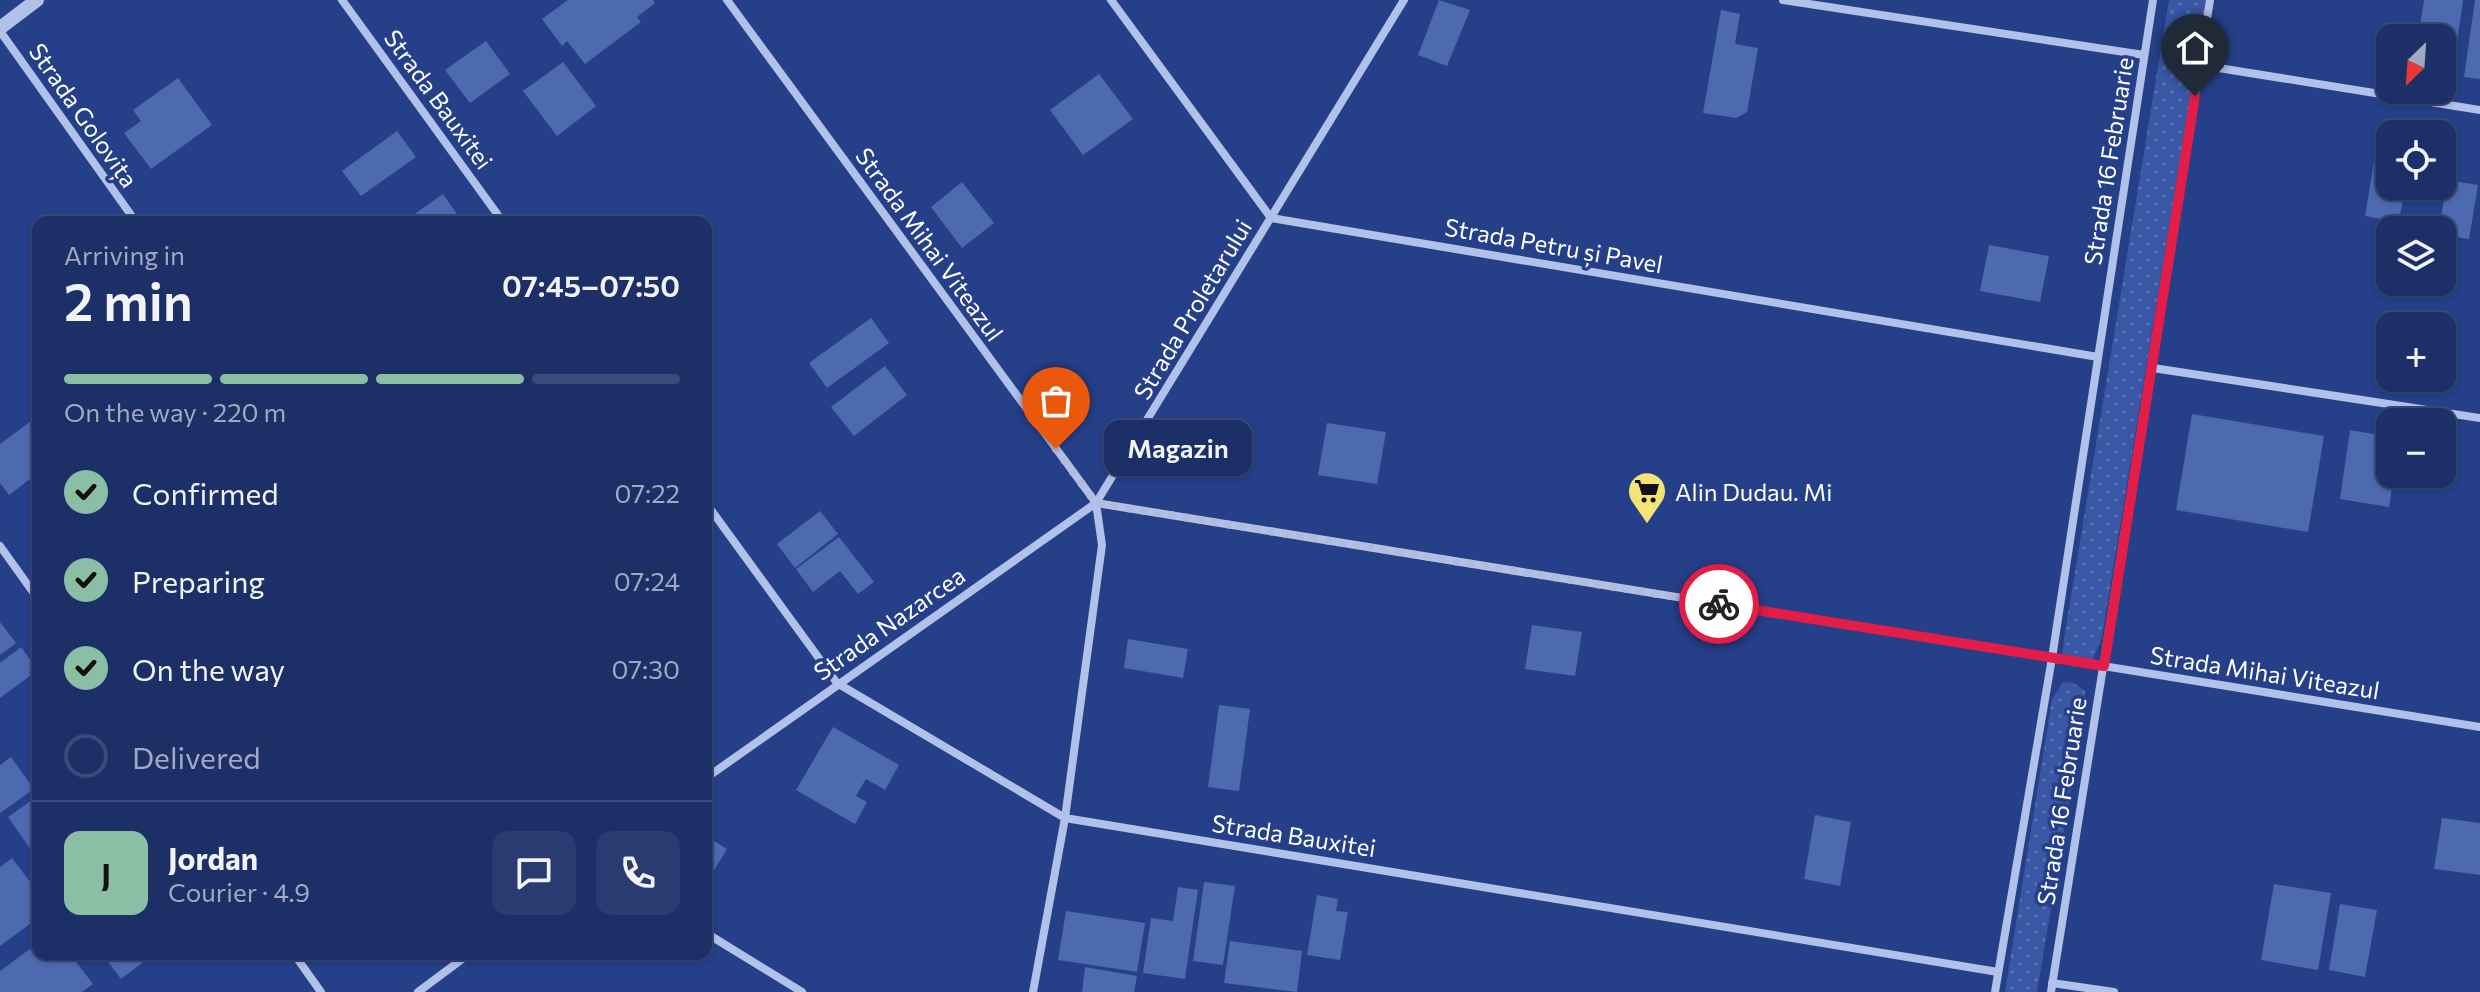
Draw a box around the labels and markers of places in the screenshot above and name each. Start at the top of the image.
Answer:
pin [2161,14.0,2229,96]
pin [1022,367,1090,449]
callout: Magazin [1104,421,1252,477]
supermarket icon: Alin Dudau. Mi [1626,470,1668,525]
place label: Alin Dudau. Mi [1675,477,1832,506]

